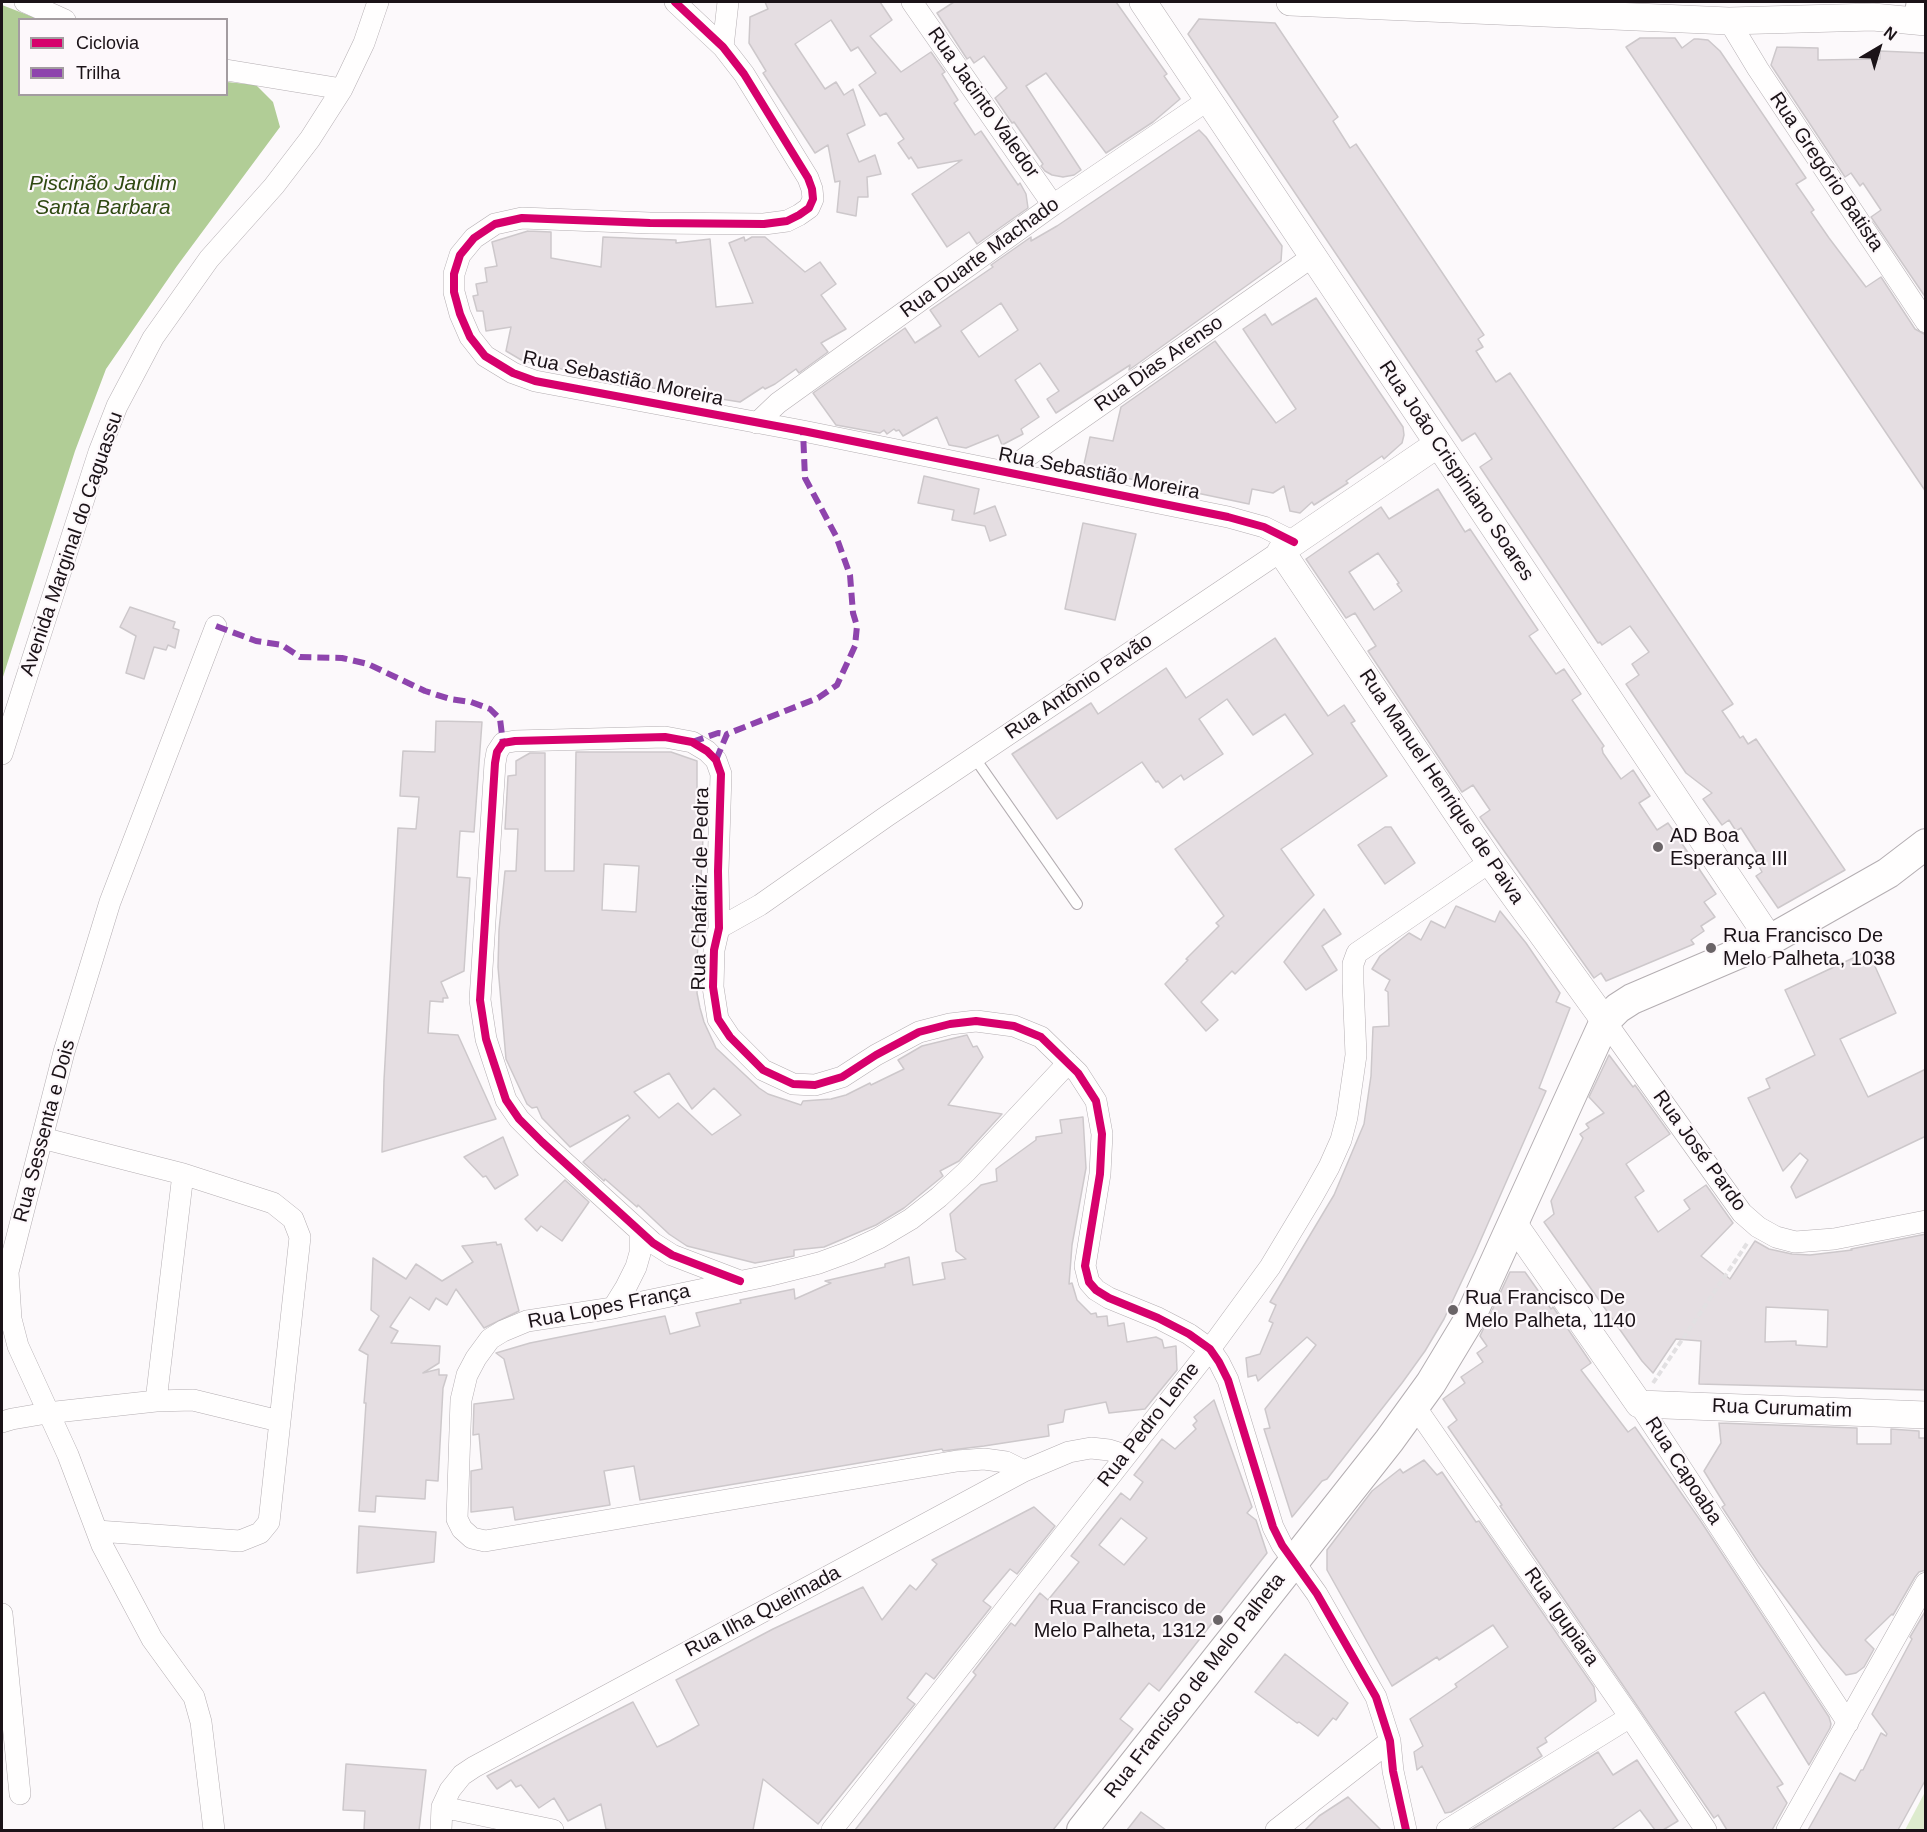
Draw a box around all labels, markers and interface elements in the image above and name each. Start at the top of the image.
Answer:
legend [18,18,228,96]
north arrow [1849,18,1909,78]
street label: Rua Jacinto Valedor [922,23,1044,183]
text: N [1881,23,1900,44]
text: Ciclovia [76,33,139,53]
text: Trilha [76,63,120,83]
street label: Rua Gregório Batista [1764,88,1888,256]
water label: Piscinão Jardim Santa Barbara [29,171,177,221]
street label: Rua Duarte Machado [896,192,1064,324]
street label: Rua Dias Arenso [1090,311,1228,417]
street label: Rua Sebastião Moreira [520,346,726,412]
street label: Rua João Crispiniano Soares [1373,356,1539,586]
street label: Avenida Marginal do Caguassu [15,409,129,679]
street label: Rua Sebastião Moreira [996,443,1202,505]
street label: Rua Antônio Pavão [1001,629,1157,745]
street label: Rua Manuel Henrique de Paiva [1353,665,1529,909]
street label: Rua Chafariz de Pedra [687,787,715,991]
place label: AD Boa Esperança III [1670,824,1788,871]
marker: AD Boa Esperança III [1651,840,1665,854]
place label: Rua Francisco De Melo Palheta, 1038 [1723,924,1895,971]
marker: Rua Francisco De Melo Palheta, 1038 [1704,941,1718,955]
street label: Rua Sessenta e Dois [9,1037,81,1225]
street label: Rua José Pardo [1647,1086,1751,1216]
street label: Rua Lopes França [526,1280,692,1334]
place label: Rua Francisco De Melo Palheta, 1140 [1465,1286,1636,1333]
marker: Rua Francisco De Melo Palheta, 1140 [1446,1303,1460,1317]
street label: Rua Pedro Leme [1093,1358,1205,1492]
street label: Rua Curumatim [1712,1395,1852,1423]
street label: Rua Capoaba [1639,1413,1727,1529]
street label: Rua Ilha Queimada [681,1561,845,1663]
street label: Rua Igupiara [1518,1563,1604,1671]
street label: Rua Francisco de Melo Palheta [1100,1569,1290,1803]
place label: Rua Francisco de Melo Palheta, 1312 [1034,1596,1206,1643]
marker: Rua Francisco de Melo Palheta, 1312 [1211,1613,1225,1627]

